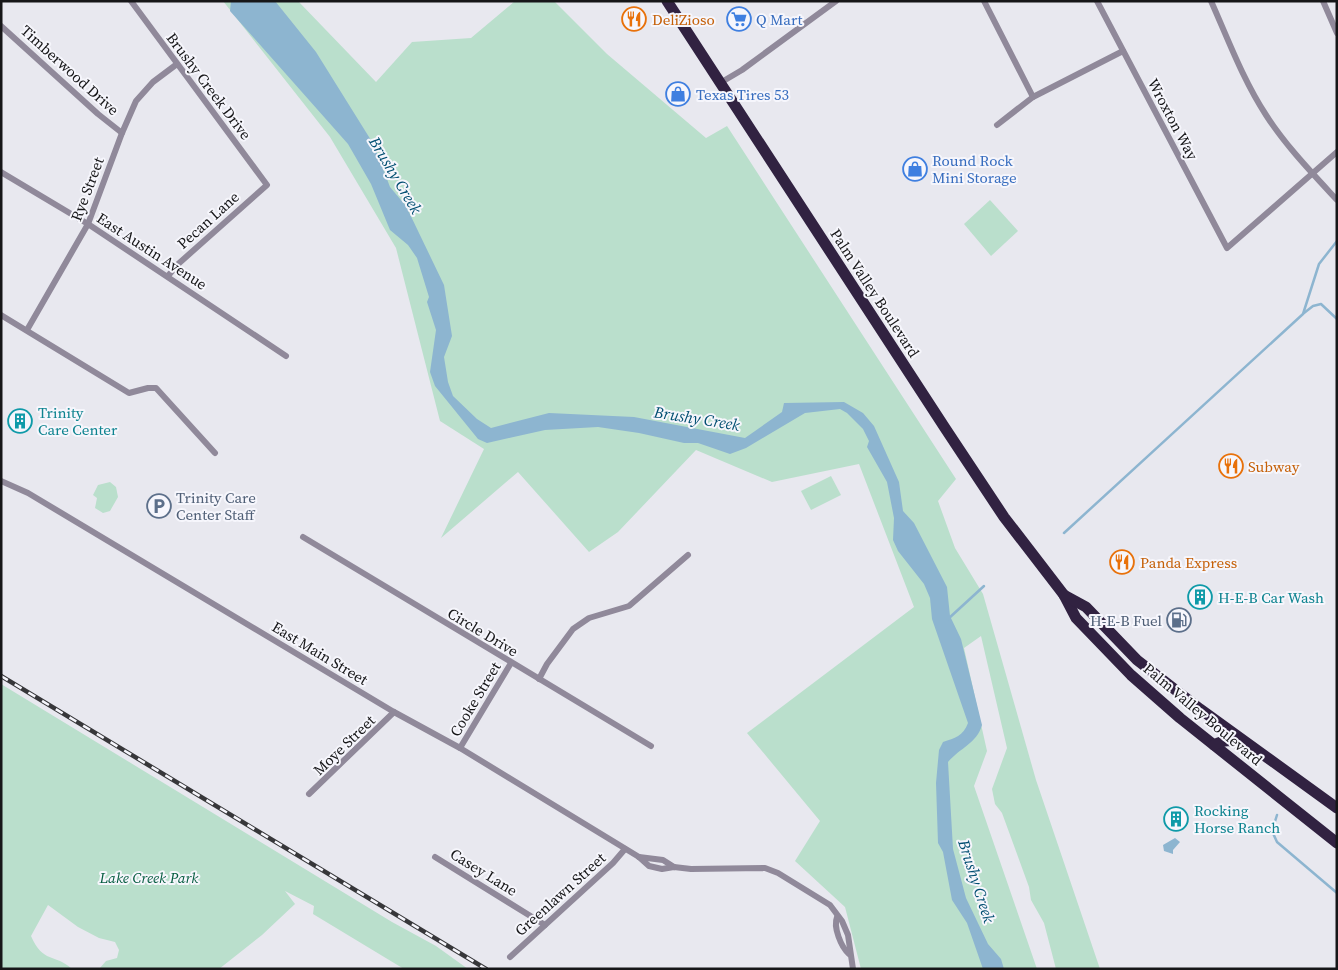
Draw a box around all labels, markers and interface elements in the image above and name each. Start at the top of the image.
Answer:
restaurant icon: DeliZioso [621,6,647,32]
supermarket icon: Q Mart [726,6,752,32]
place label: DeliZioso [652,9,715,30]
place label: Q Mart [756,9,803,30]
street label: Timberwood Drive [16,20,124,120]
street label: Brushy Creek Drive [162,28,257,144]
street label: Wroxton Way [1143,75,1203,164]
shop icon: Texas Tires 53 [665,81,691,107]
place label: Texas Tires 53 [696,84,789,105]
water label: Brushy Creek [364,131,428,218]
place label: Round Rock Mini Storage [932,150,1017,188]
street label: Rye Street [65,154,109,224]
shop icon: Round Rock Mini Storage [902,156,928,182]
street label: Pecan Lane [172,186,244,254]
street label: East Austin Avenue [93,207,212,295]
street label: Palm Valley Boulevard [825,225,925,362]
water label: Brushy Creek [652,400,742,436]
place label: Trinity Care Center [38,402,118,440]
building icon: Trinity Care Center [7,408,33,434]
restaurant icon: Subway [1218,453,1244,479]
place label: Subway [1248,456,1300,477]
place label: Trinity Care Center Staff [176,487,256,525]
parking icon: Trinity Care Center Staff [146,493,172,519]
restaurant icon: Panda Express [1109,549,1135,575]
place label: Panda Express [1140,552,1237,573]
building icon: H-E-B Car Wash [1187,584,1213,610]
place label: H-E-B Car Wash [1218,587,1324,608]
street label: Circle Drive [444,603,523,662]
fuel station icon: H-E-B Fuel [1166,607,1192,633]
place label: H-E-B Fuel [1090,610,1163,631]
street label: East Main Street [268,616,372,690]
street label: Cooke Street [444,658,506,740]
street label: Palm Valley Boulevard [1139,658,1267,770]
street label: Moye Street [308,710,380,780]
place label: Rocking Horse Ranch [1194,800,1280,838]
building icon: Rocking Horse Ranch [1163,806,1189,832]
water label: Brushy Creek [953,836,1001,926]
street label: Casey Lane [446,843,522,901]
street label: Greenlawn Street [510,848,610,940]
park label: Lake Creek Park [99,867,199,888]

